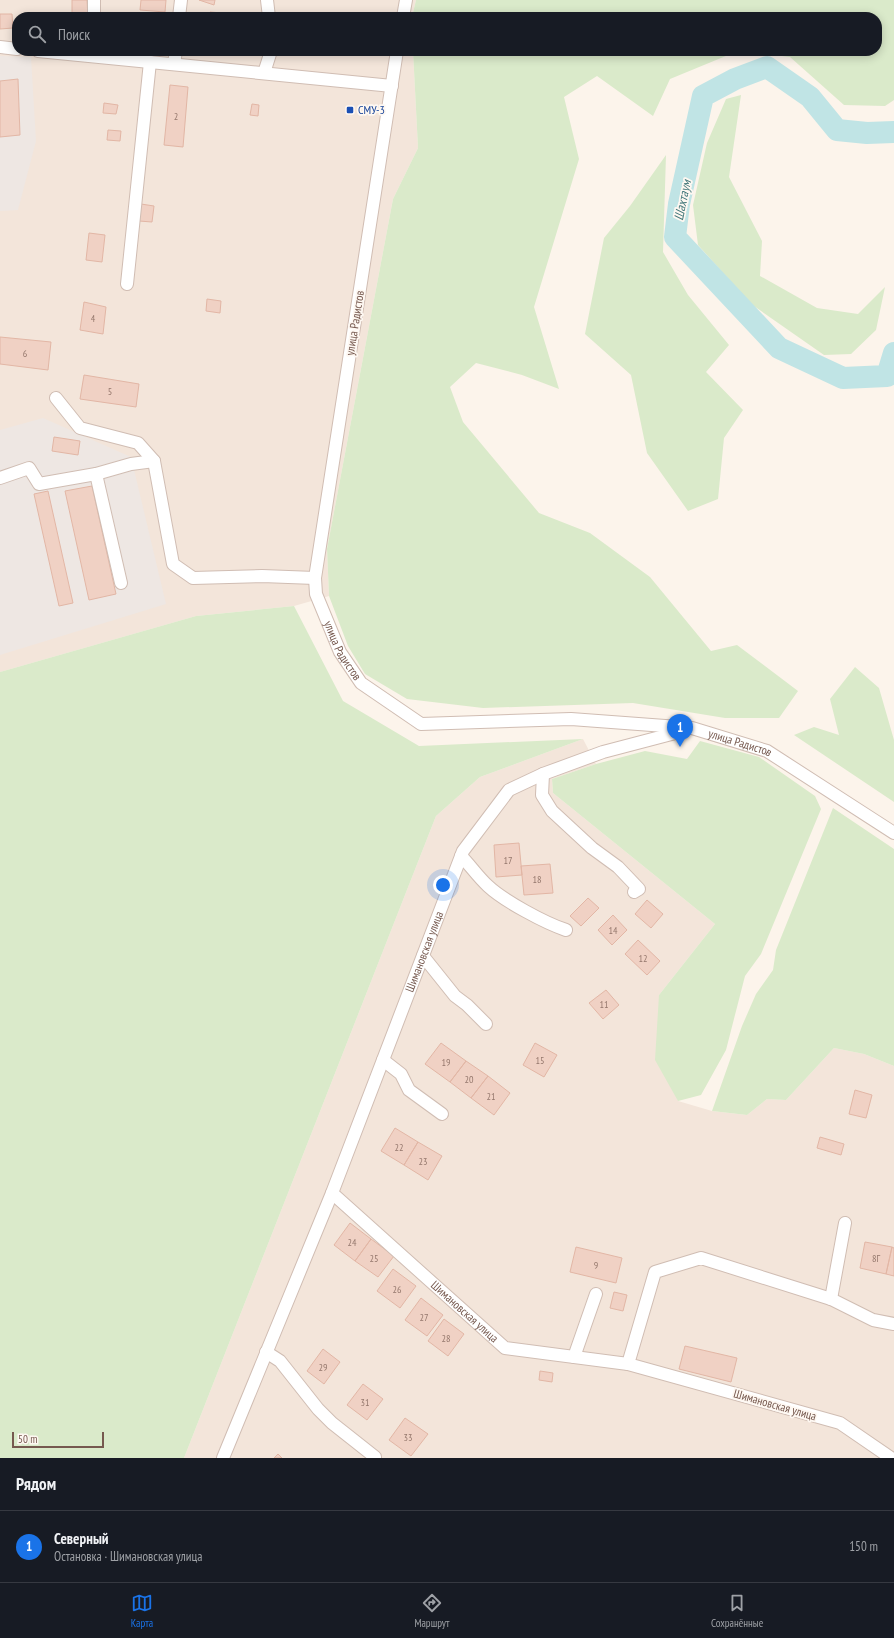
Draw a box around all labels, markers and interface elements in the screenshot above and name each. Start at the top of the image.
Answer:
search box [12,12,882,56]
icon: search [26,23,48,45]
text: Поиск [58,25,90,44]
place label: СМУ-3 [358,102,385,117]
marker: СМУ-3 [345,105,355,115]
house number: 2 [174,110,178,123]
water label: Шахтаум [670,177,695,222]
street label: улица Радистов [342,289,367,356]
house number: 4 [91,312,96,325]
house number: 6 [23,347,28,360]
house number: 5 [108,385,112,398]
street label: улица Радистов [321,619,365,683]
pin: 1 [667,714,693,747]
street label: улица Радистов [707,725,775,760]
house number: 17 [504,854,513,867]
house number: 18 [533,873,542,886]
your location [433,875,453,895]
street label: Шимановская улица [402,909,446,994]
house number: 14 [609,924,618,937]
house number: 12 [639,952,648,965]
house number: 11 [600,998,609,1011]
house number: 15 [536,1054,545,1067]
house number: 19 [442,1056,451,1069]
house number: 20 [465,1073,474,1086]
house number: 21 [487,1090,496,1103]
house number: 22 [395,1141,404,1154]
house number: 23 [419,1155,428,1168]
house number: 24 [348,1236,357,1249]
house number: 25 [370,1252,379,1265]
house number: 8Г [872,1252,880,1265]
house number: 9 [594,1259,598,1272]
street label: Шимановская улица [428,1277,502,1346]
house number: 26 [393,1283,402,1296]
house number: 27 [420,1311,429,1324]
house number: 28 [442,1332,451,1345]
house number: 29 [319,1361,328,1374]
street label: Шимановская улица [732,1386,818,1424]
house number: 31 [361,1396,370,1409]
scale bar [12,1430,104,1449]
house number: 33 [404,1431,413,1444]
text: 50 m [18,1432,37,1446]
text: Рядом [16,1473,56,1495]
text: Северный [54,1529,109,1548]
text: 1 [26,1538,32,1555]
text: 150 m [849,1538,878,1555]
text: Остановка · Шимановская улица [54,1548,203,1565]
tab: Карта [131,1592,153,1630]
tab: Маршрут [414,1592,450,1630]
tab: Сохранённые [711,1592,763,1630]

